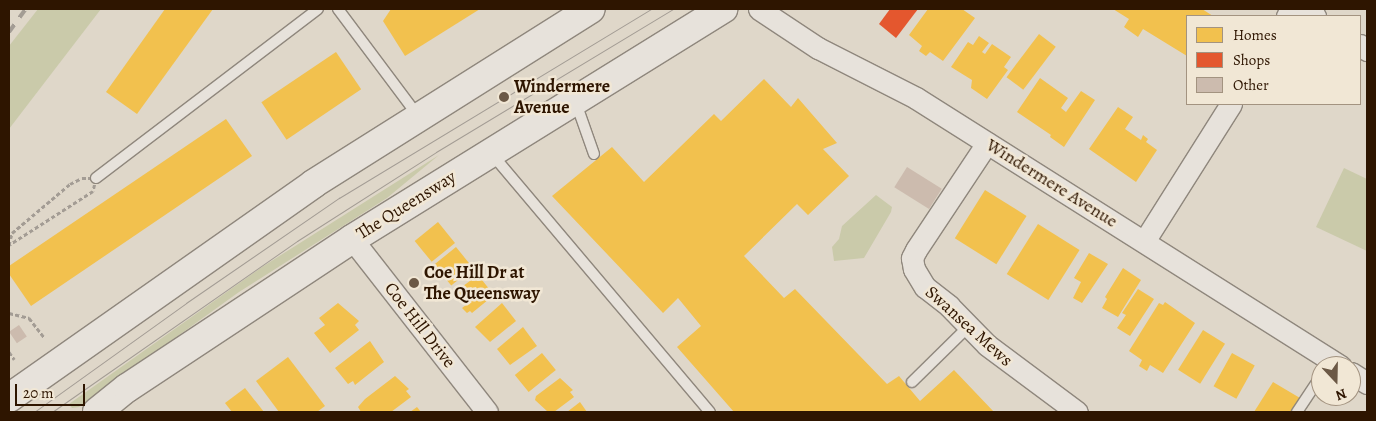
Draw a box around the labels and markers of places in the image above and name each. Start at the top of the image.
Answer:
place label: Windermere Avenue [514,76,610,118]
marker: Windermere Avenue [498,91,510,103]
place label: Coe Hill Dr at The Queensway [424,262,540,304]
marker: Coe Hill Dr at The Queensway [408,277,420,289]

